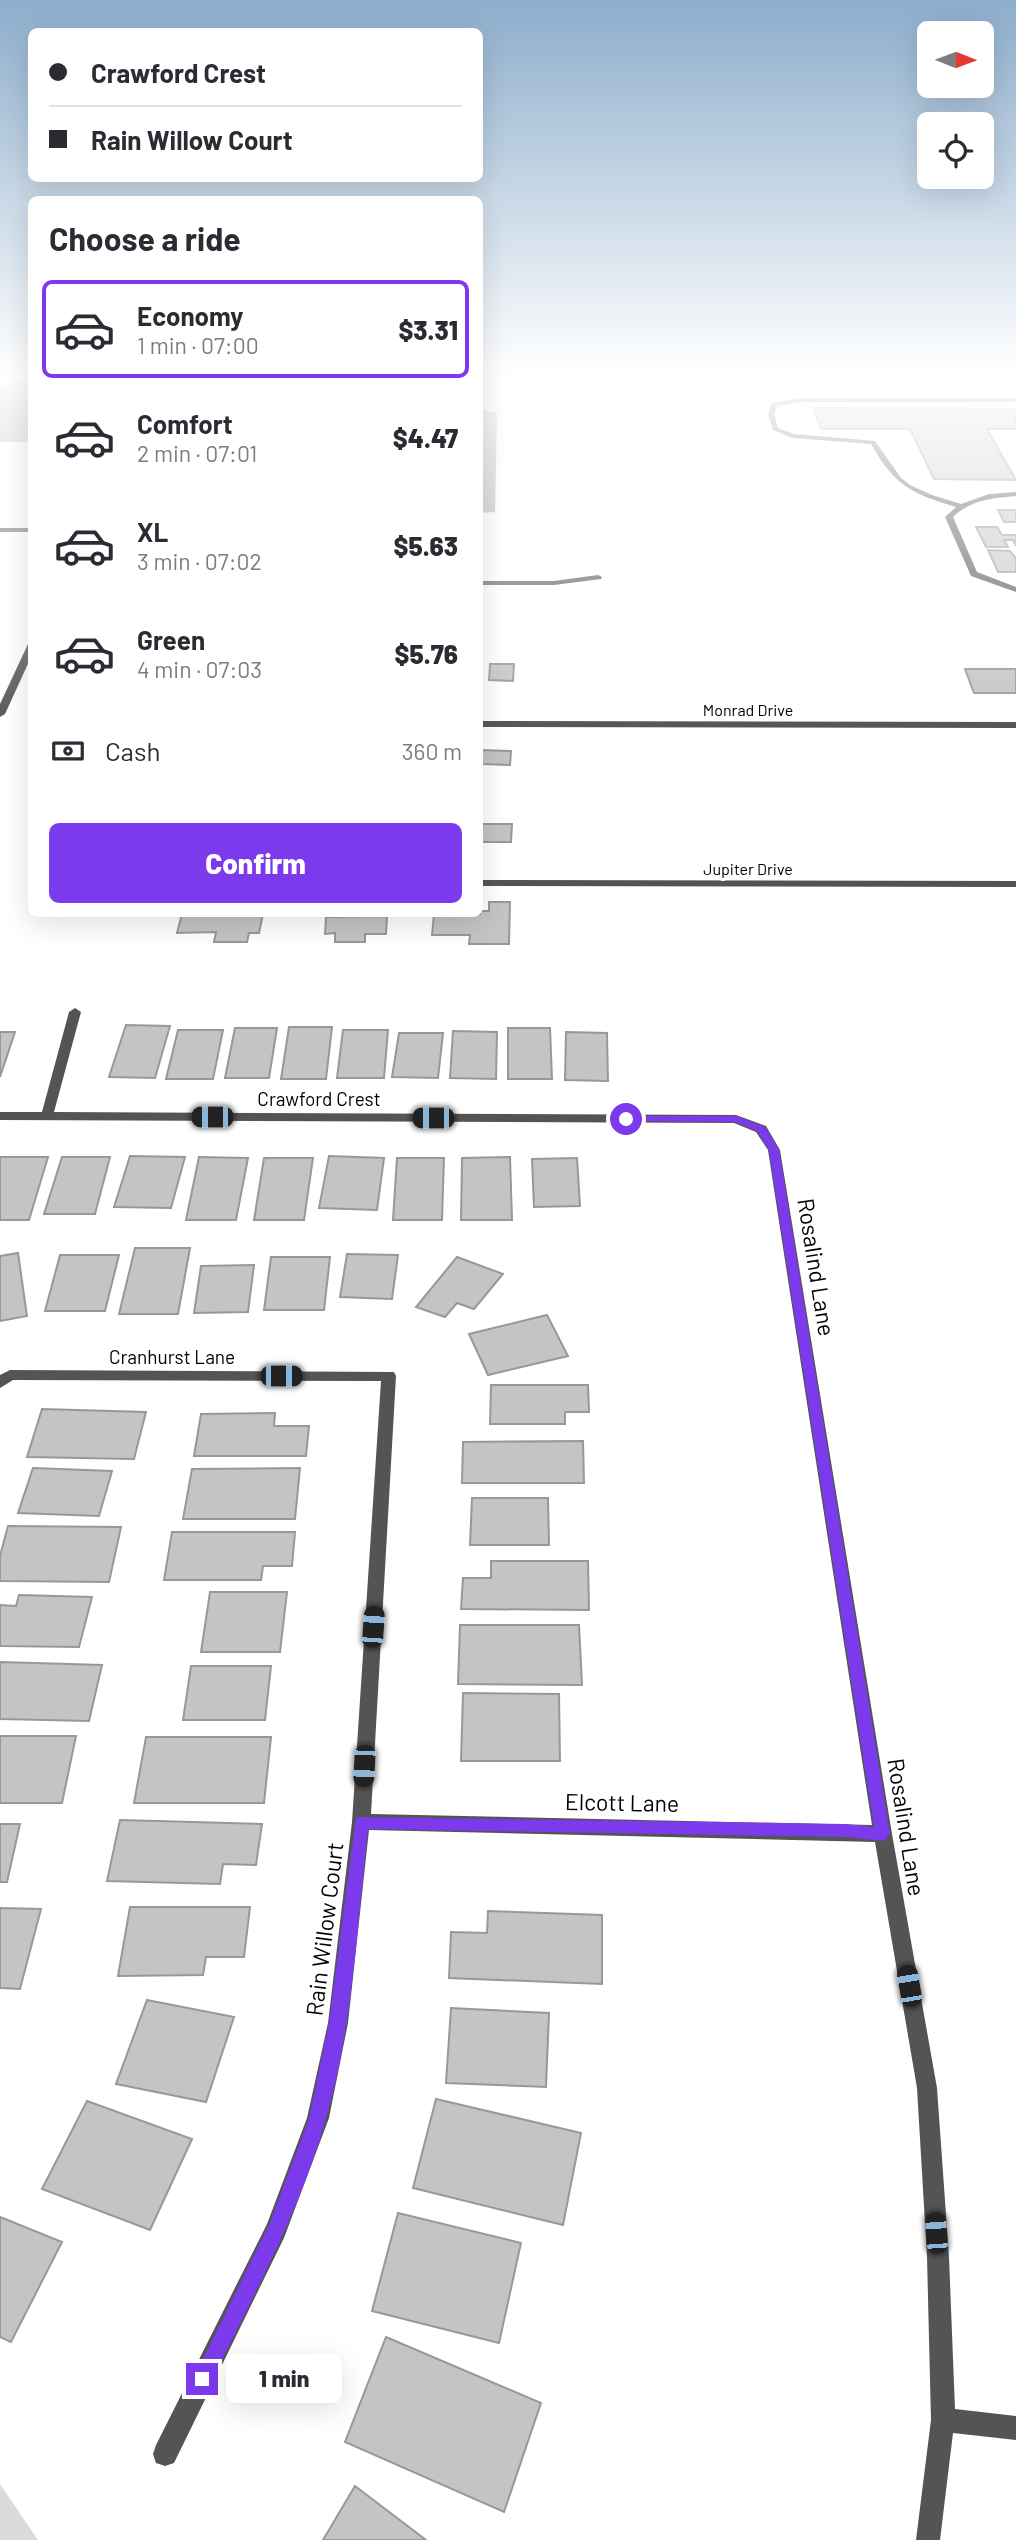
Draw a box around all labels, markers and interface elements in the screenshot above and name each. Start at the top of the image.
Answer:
north arrow [917,21,994,98]
map controls [917,21,994,189]
text: Crawford Crest [91,57,266,88]
button: locate [917,112,994,189]
text: Rain Willow Court [91,124,293,155]
text: Choose a ride [49,219,241,257]
icon: car [53,298,116,361]
text: Economy [137,300,243,331]
text: $3.31 [398,314,458,345]
text: 1 min · 07:00 [137,331,259,359]
icon: car [53,406,116,469]
text: Comfort [137,408,233,439]
text: $4.47 [393,422,458,453]
text: 2 min · 07:01 [137,439,257,467]
icon: car [53,514,116,577]
text: XL [137,516,168,547]
text: $5.63 [393,530,458,561]
text: 3 min · 07:02 [137,547,262,575]
icon: car [53,622,116,685]
text: Green [137,624,205,655]
text: $5.76 [395,638,458,669]
text: 4 min · 07:03 [137,655,262,683]
street label: Monrad Drive [703,700,793,719]
icon: cash [49,732,87,770]
text: Cash [105,735,160,766]
text: 360 m [402,737,462,765]
button: Confirm [49,823,462,903]
street label: Jupiter Drive [703,859,793,878]
street label: Crawford Crest [257,1087,381,1110]
route start [610,1103,642,1135]
car [192,1107,234,1128]
car [413,1108,455,1129]
street label: Rosalind Lane [792,1196,842,1338]
street label: Cranhurst Lane [109,1345,235,1368]
car [261,1366,303,1387]
car [362,1605,385,1649]
car [353,1744,376,1788]
street label: Rosalind Lane [882,1756,932,1898]
street label: Elcott Lane [565,1787,679,1817]
street label: Rain Willow Court [299,1841,349,2017]
car [896,1963,923,2009]
car [925,2211,948,2255]
callout: 1 min [227,2354,342,2404]
route end [186,2363,218,2395]
text: 1 min [259,2364,309,2392]

